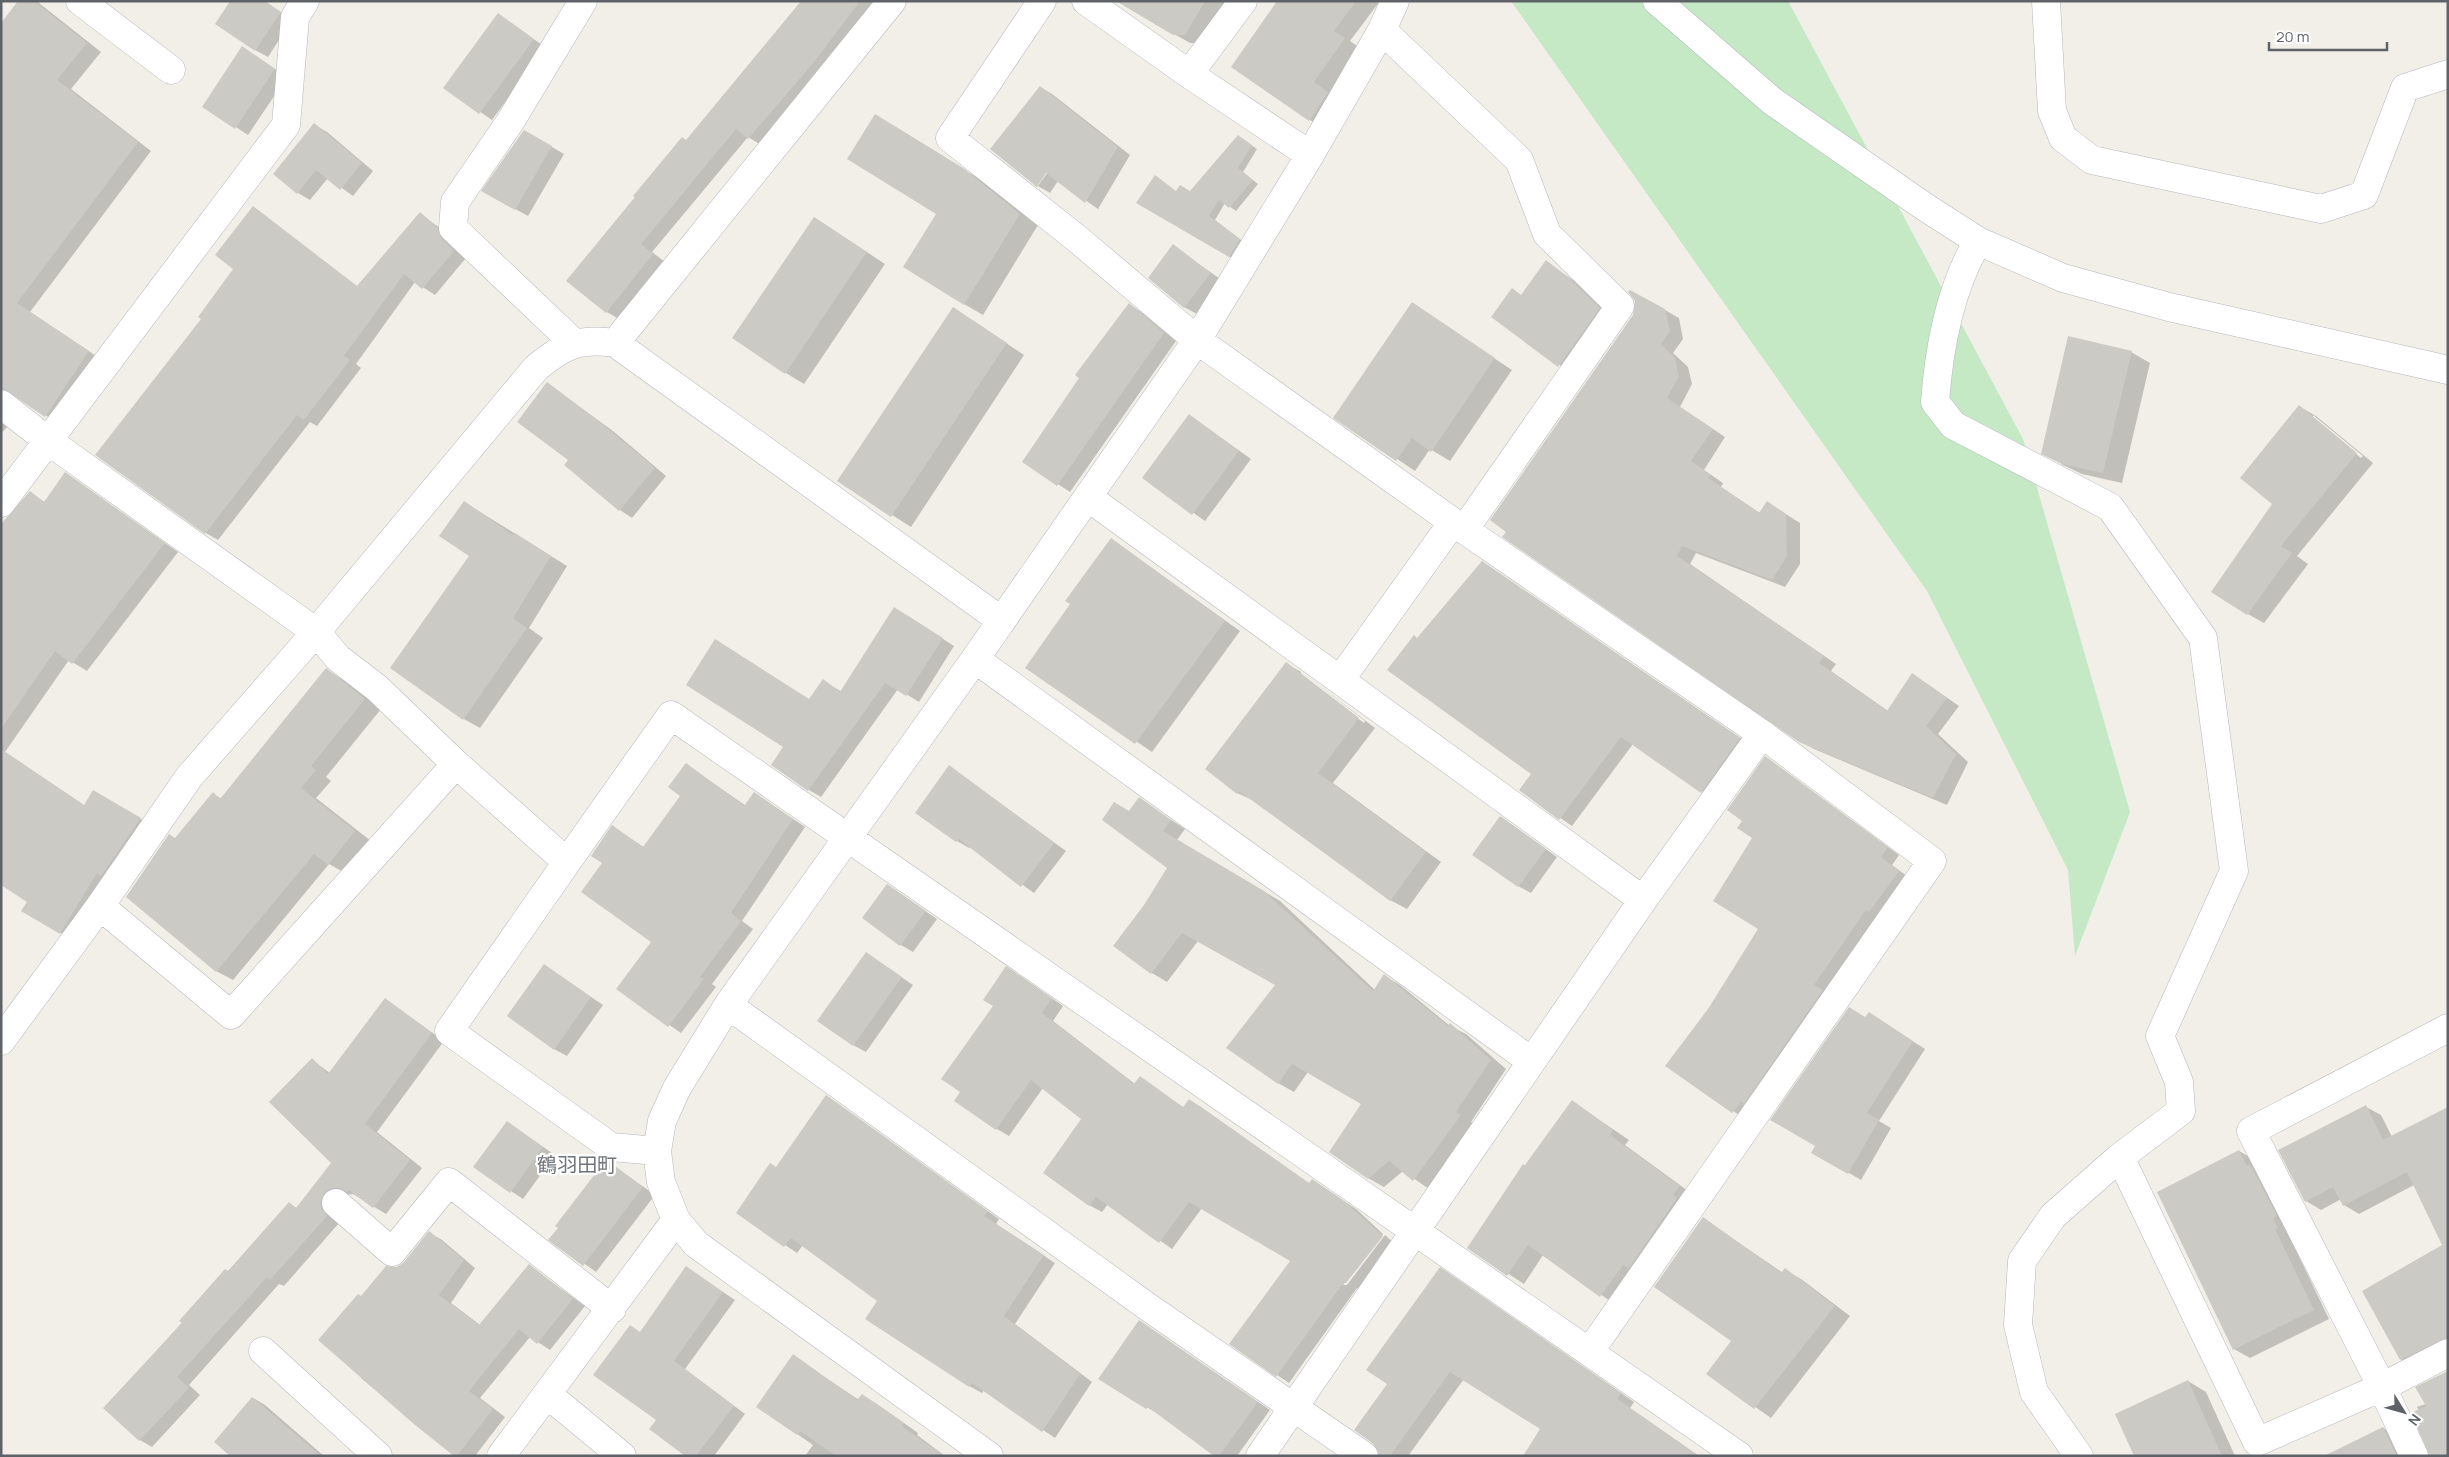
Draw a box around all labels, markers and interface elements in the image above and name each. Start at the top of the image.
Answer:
scale bar [2269,20,2386,52]
text: 20 m [2276,26,2309,47]
district label: 鶴羽田町 [537,1151,617,1178]
north arrow [2379,1387,2429,1437]
text: N [2404,1410,2425,1430]

